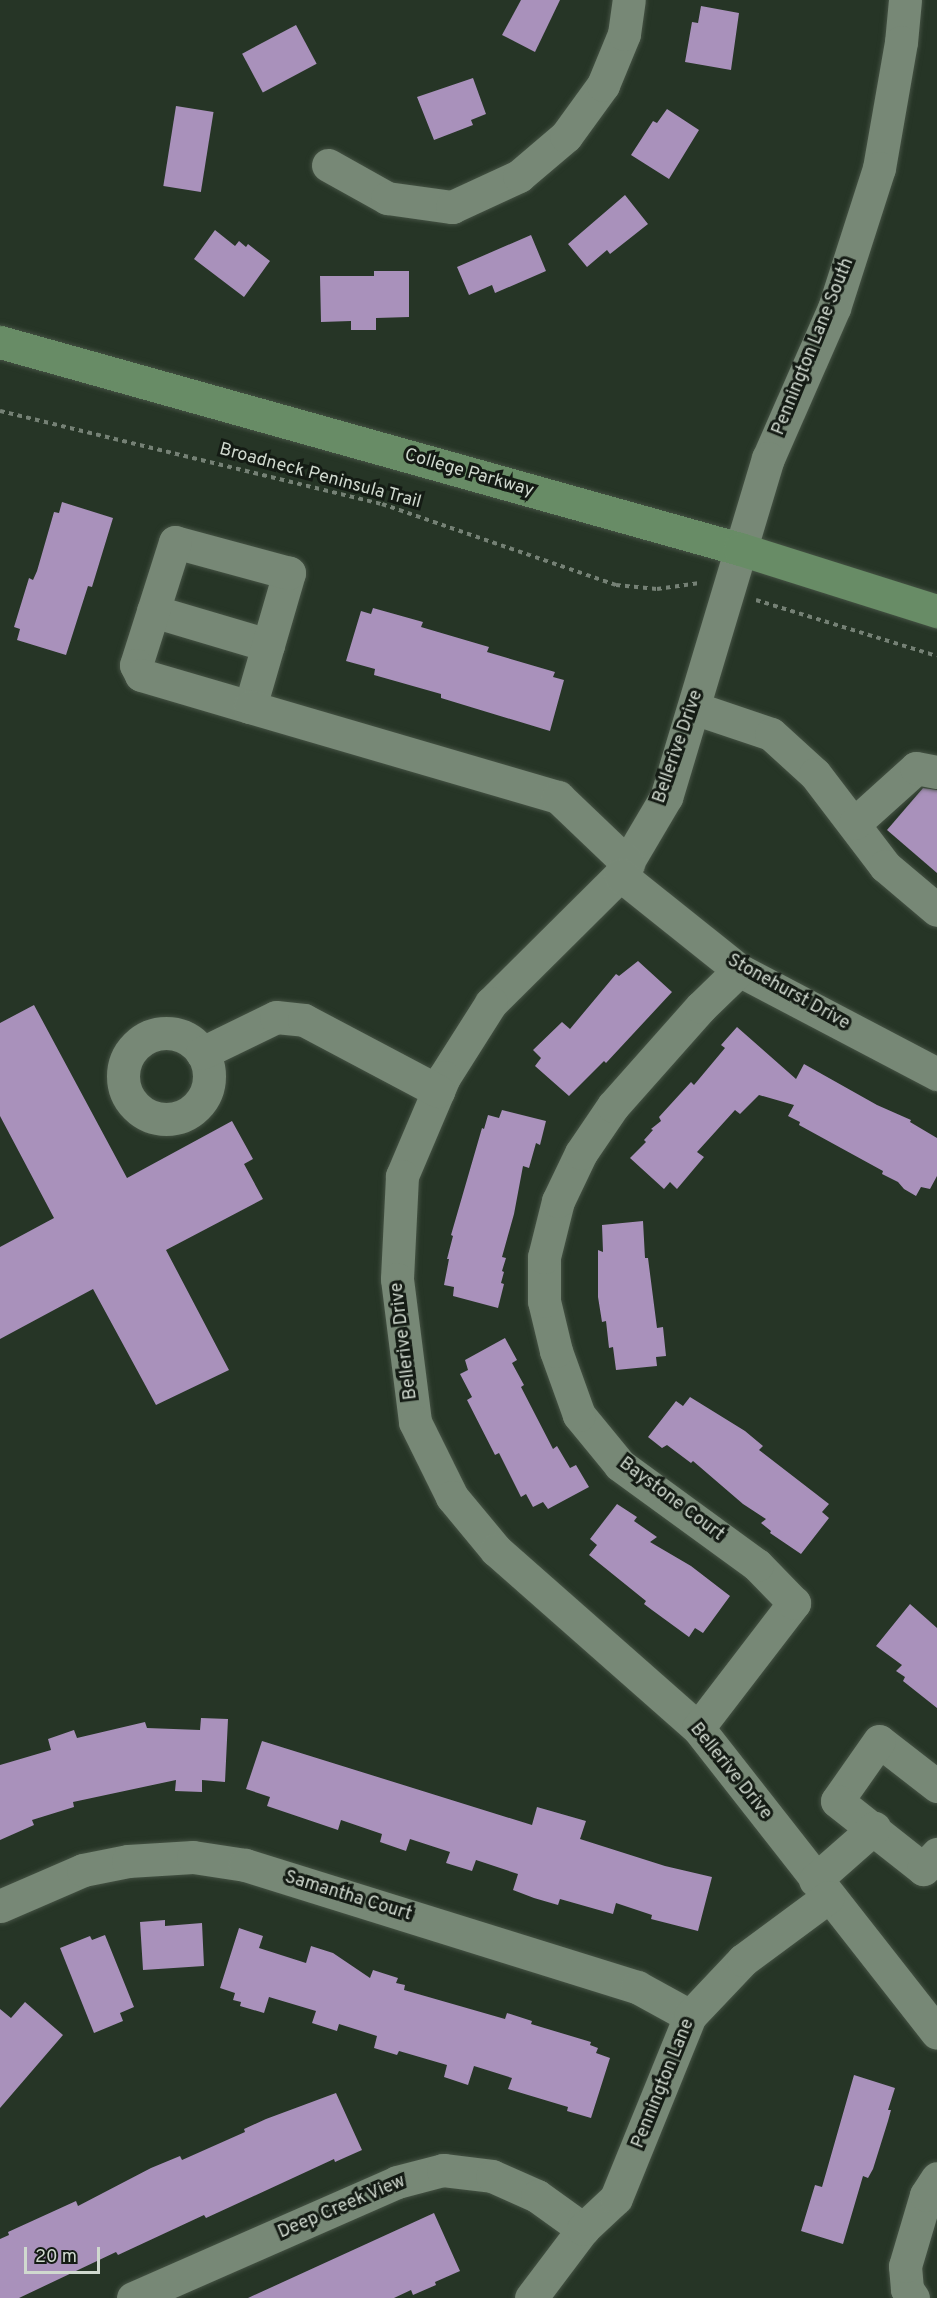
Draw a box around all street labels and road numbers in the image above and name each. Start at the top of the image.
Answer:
street label: Pennington Lane South [769,255,859,439]
street label: Broadneck Peninsula Trail [216,440,424,514]
street label: College Parkway [402,445,536,503]
street label: Bellerive Drive [650,688,708,806]
street label: Stonehurst Drive [723,950,853,1036]
street label: Bellerive Drive [387,1281,423,1401]
street label: Baystone Court [614,1454,728,1546]
street label: Bellerive Drive [684,1719,776,1825]
street label: Samantha Court [282,1867,414,1927]
street label: Pennington Lane [628,2016,700,2152]
street label: Deep Creek View [275,2171,409,2245]

